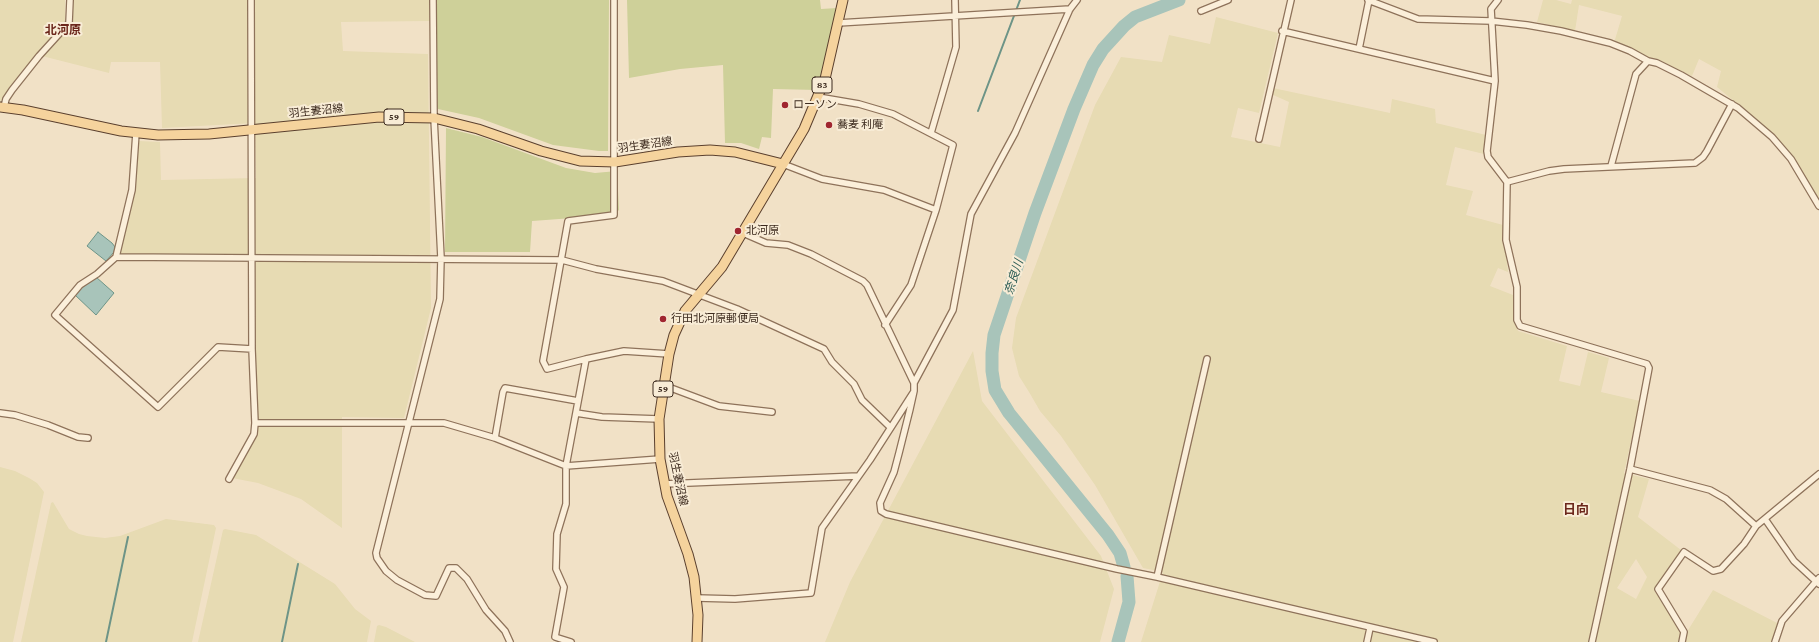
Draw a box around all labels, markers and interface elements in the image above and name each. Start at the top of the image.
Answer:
district label: 北河原 [45,23,81,37]
road number: 83 [812,77,832,93]
place label: ローソン [793,98,837,112]
marker: ローソン [780,100,790,110]
street label: 羽生妻沼線 [288,102,344,120]
road number: 59 [384,109,404,125]
place label: 蕎麦 利庵 [837,118,883,132]
marker: 蕎麦 利庵 [824,120,834,130]
street label: 羽生妻沼線 [617,135,673,155]
place label: 北河原 [746,224,779,238]
marker: 北河原 [733,226,743,236]
water label: 奈良川 [1002,258,1026,296]
place label: 行田北河原郵便局 [671,312,759,326]
marker: 行田北河原郵便局 [658,314,668,324]
road number: 59 [653,381,673,397]
street label: 羽生妻沼線 [666,451,690,507]
district label: 日向 [1563,502,1589,518]

